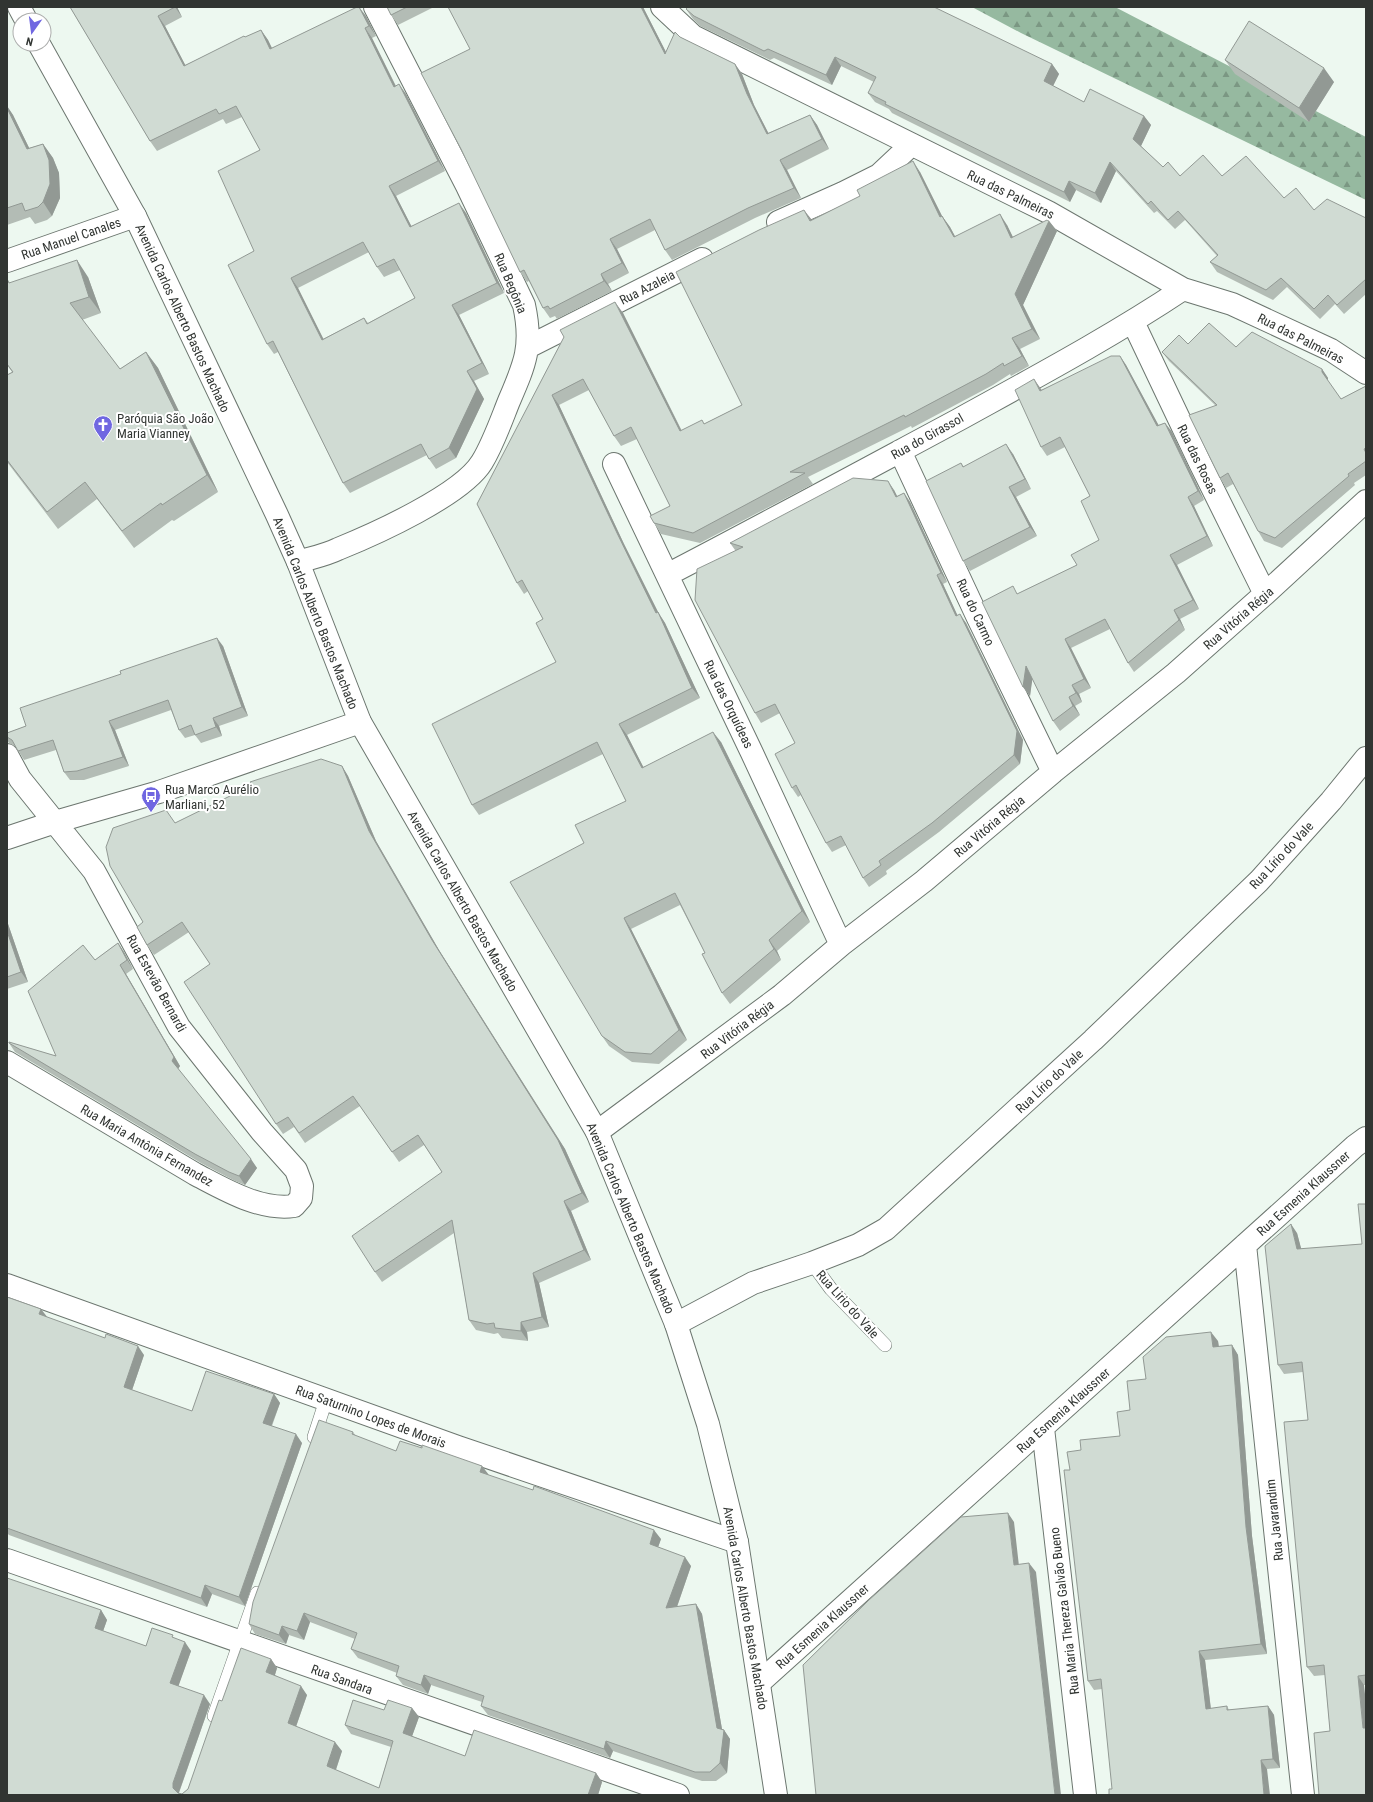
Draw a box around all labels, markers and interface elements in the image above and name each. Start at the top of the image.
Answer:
north arrow [12,12,52,52]
text: N [25,34,35,48]
street label: Rua das Palmeiras [965,167,1057,222]
street label: Rua Manuel Canales [19,214,123,263]
street label: Avenida Carlos Alberto Bastos Machado [132,222,233,415]
street label: Rua Begônia [491,251,530,316]
street label: Rua Azaleia [617,267,677,308]
street label: Rua das Palmeiras [1255,310,1347,367]
street label: Rua do Girassol [888,410,966,462]
place label: Paróquia São João Maria Vianney [117,411,214,441]
church icon: Paróquia São João Maria Vianney [92,414,114,442]
street label: Rua das Rosas [1174,422,1221,496]
street label: Avenida Carlos Alberto Bastos Machado [270,515,361,712]
street label: Rua do Carmo [953,576,998,648]
street label: Rua Vitória Régia [1200,584,1276,653]
street label: Rua das Orquídeas [701,658,756,751]
place label: Rua Marco Aurélio Marliani, 52 [165,782,259,812]
bus stop icon: Rua Marco Aurélio Marliani, 52 [140,785,162,813]
street label: Rua Vitória Régia [951,792,1028,860]
street label: Avenida Carlos Alberto Bastos Machado [405,808,521,994]
street label: Rua Lírio do Vale [1246,819,1316,892]
street label: Rua Estevão Bernardi [124,932,190,1034]
street label: Rua Vitória Régia [698,997,777,1062]
street label: Rua Lírio do Vale [1013,1046,1086,1116]
street label: Rua Maria Antônia Fernandez [78,1101,216,1190]
street label: Avenida Carlos Alberto Bastos Machado [583,1120,678,1316]
street label: Rua Esmenia Klaussner [1254,1148,1353,1239]
street label: Rua Lirio do Vale [813,1267,882,1341]
street label: Rua Esmenia Klaussner [1014,1365,1113,1456]
street label: Rua Saturnino Lopes de Morais [293,1382,448,1451]
street label: Rua Javarandim [1263,1478,1286,1561]
street label: Avenida Carlos Alberto Bastos Machado [720,1505,771,1711]
street label: Rua Maria Thereza Galvão Bueno [1047,1526,1082,1696]
street label: Rua Esmenia Klaussner [773,1581,872,1672]
street label: Rua Sandara [309,1661,375,1698]

